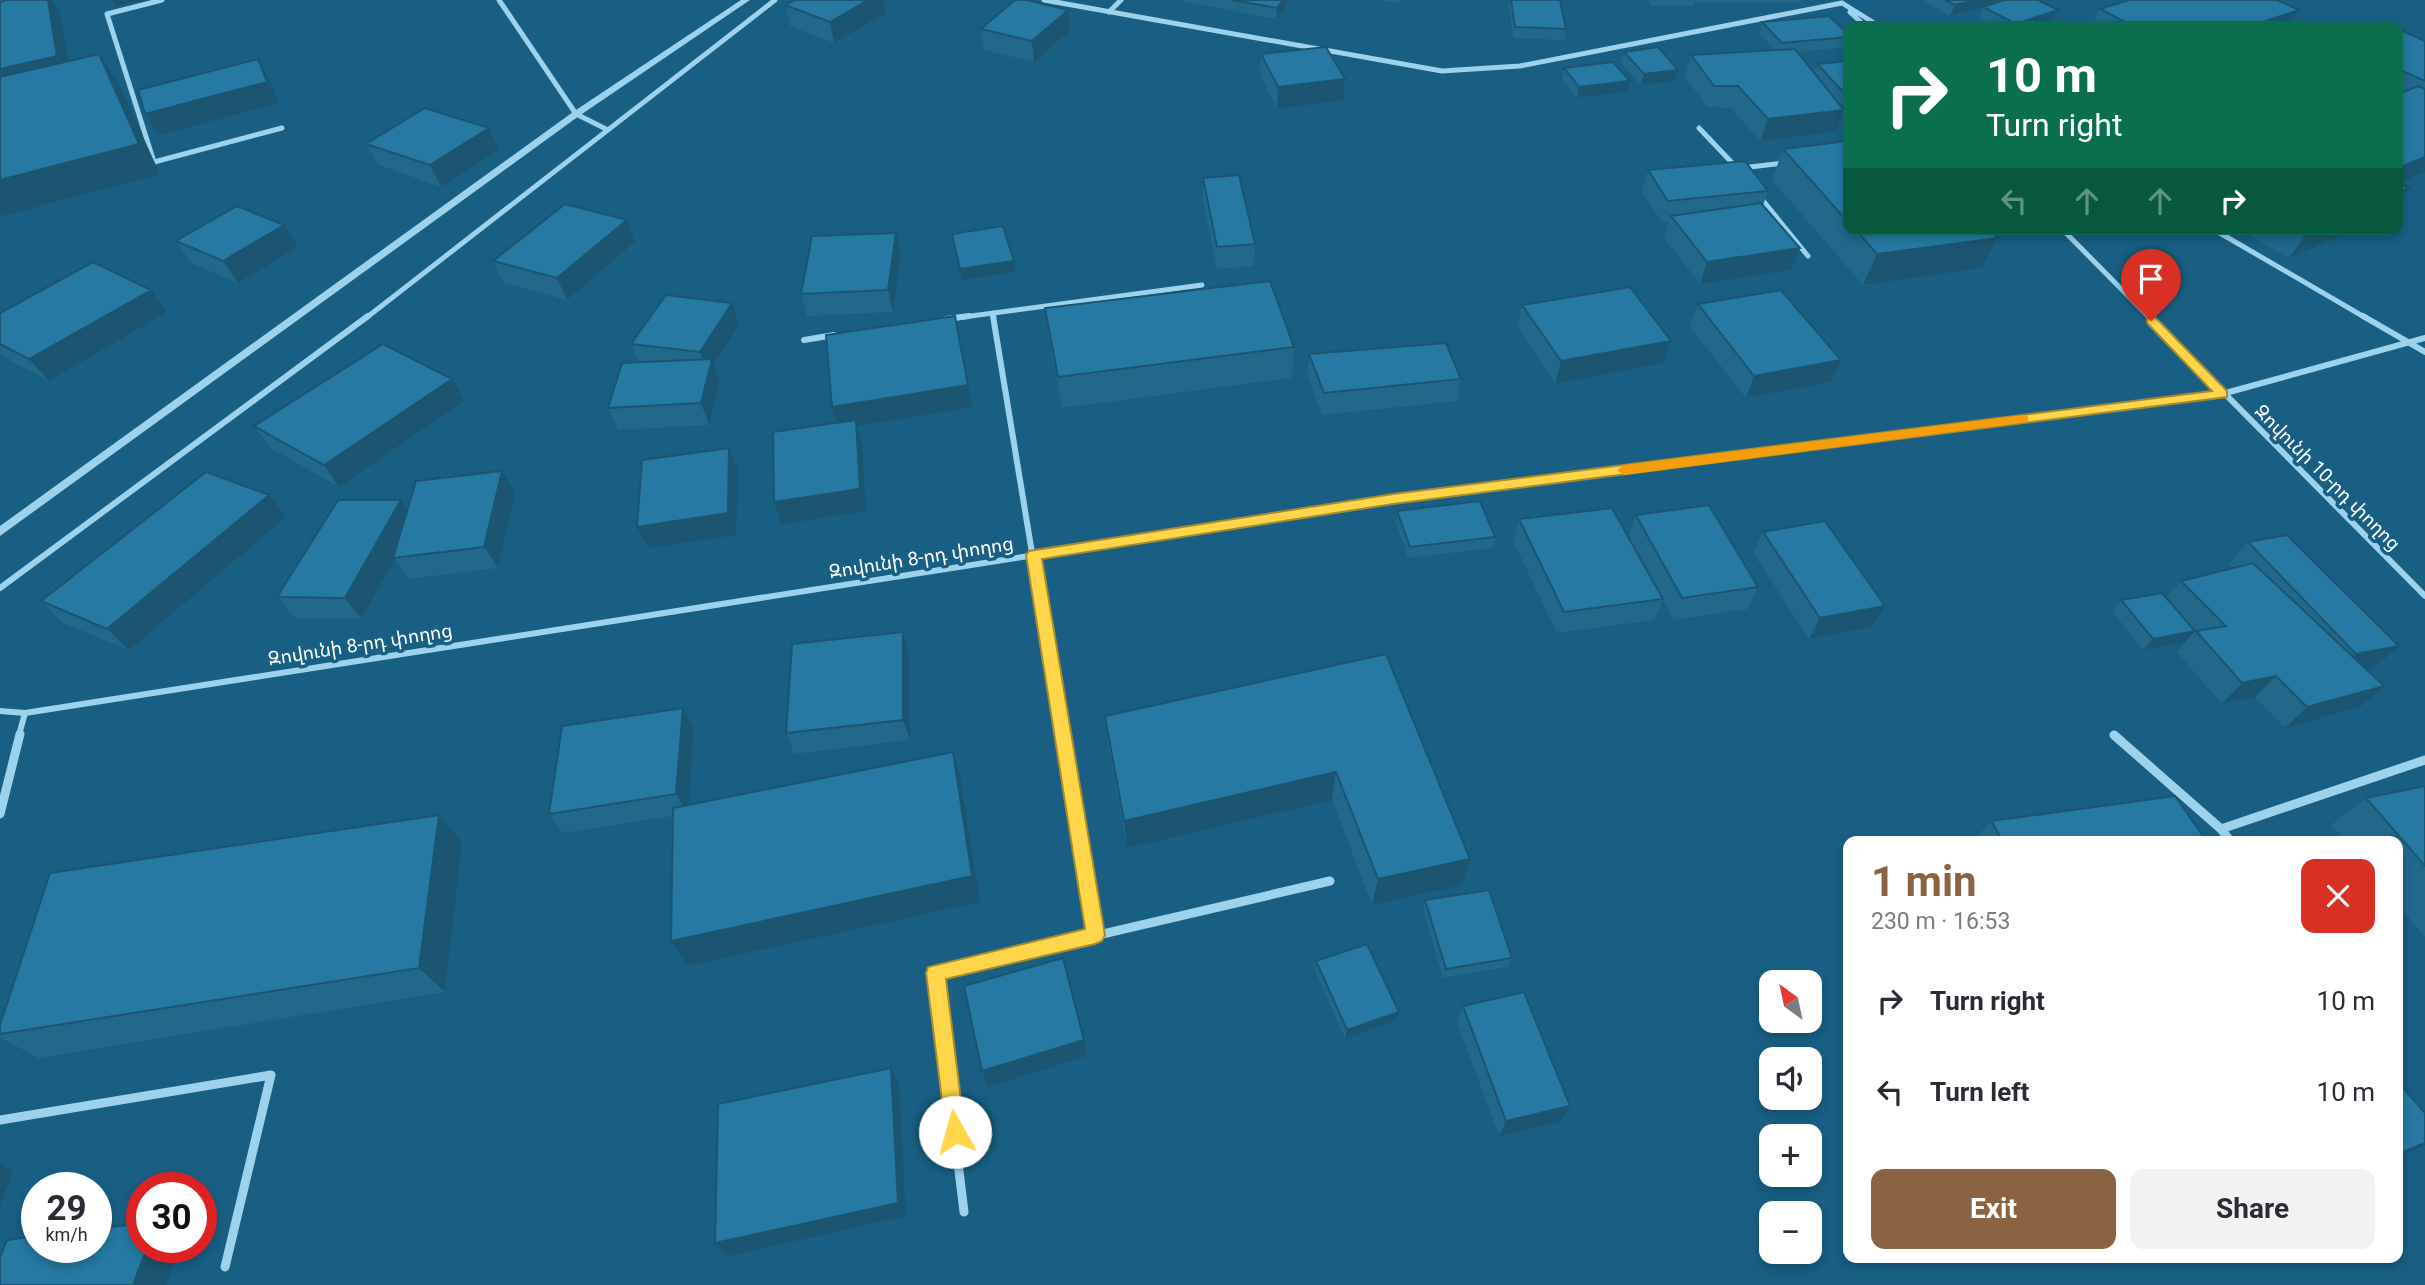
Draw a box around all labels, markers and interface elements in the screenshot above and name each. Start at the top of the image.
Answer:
text: 10 m [1986,47,2097,104]
icon: right [1871,49,1962,140]
text: Turn right [1986,106,2122,144]
icon: left [1995,182,2033,220]
icon: ahead [2068,182,2106,220]
icon: ahead [2141,182,2179,220]
icon: right [2214,182,2252,220]
pin [2121,249,2181,321]
icon: arrive [2132,260,2170,298]
street label: Զովունի 10-րդ փողոց [2250,400,2405,555]
street label: Զովունի 8-րդ փողոց [827,532,1015,583]
street label: Զովունի 8-րդ փողոց [266,619,454,670]
text: 1 min [1871,857,1977,906]
button: close [2301,859,2375,933]
text: 230 m · 16:53 [1871,908,2010,935]
north arrow [1759,970,1822,1032]
map controls [1759,970,1822,1264]
icon: right [1871,982,1909,1020]
text: Turn right [1930,986,2045,1016]
text: 10 m [2317,986,2375,1016]
button: sound [1759,1047,1822,1110]
icon: left [1871,1073,1909,1111]
text: Turn left [1930,1077,2029,1107]
text: 10 m [2317,1077,2375,1107]
position arrow [918,1095,992,1169]
button: + [1759,1124,1822,1187]
button: Exit [1871,1169,2116,1249]
button: Share [2130,1169,2375,1249]
speed limit sign: 30 [126,1172,217,1263]
text: 29 [46,1188,87,1229]
button: − [1759,1201,1822,1264]
text: km/h [45,1224,88,1245]

